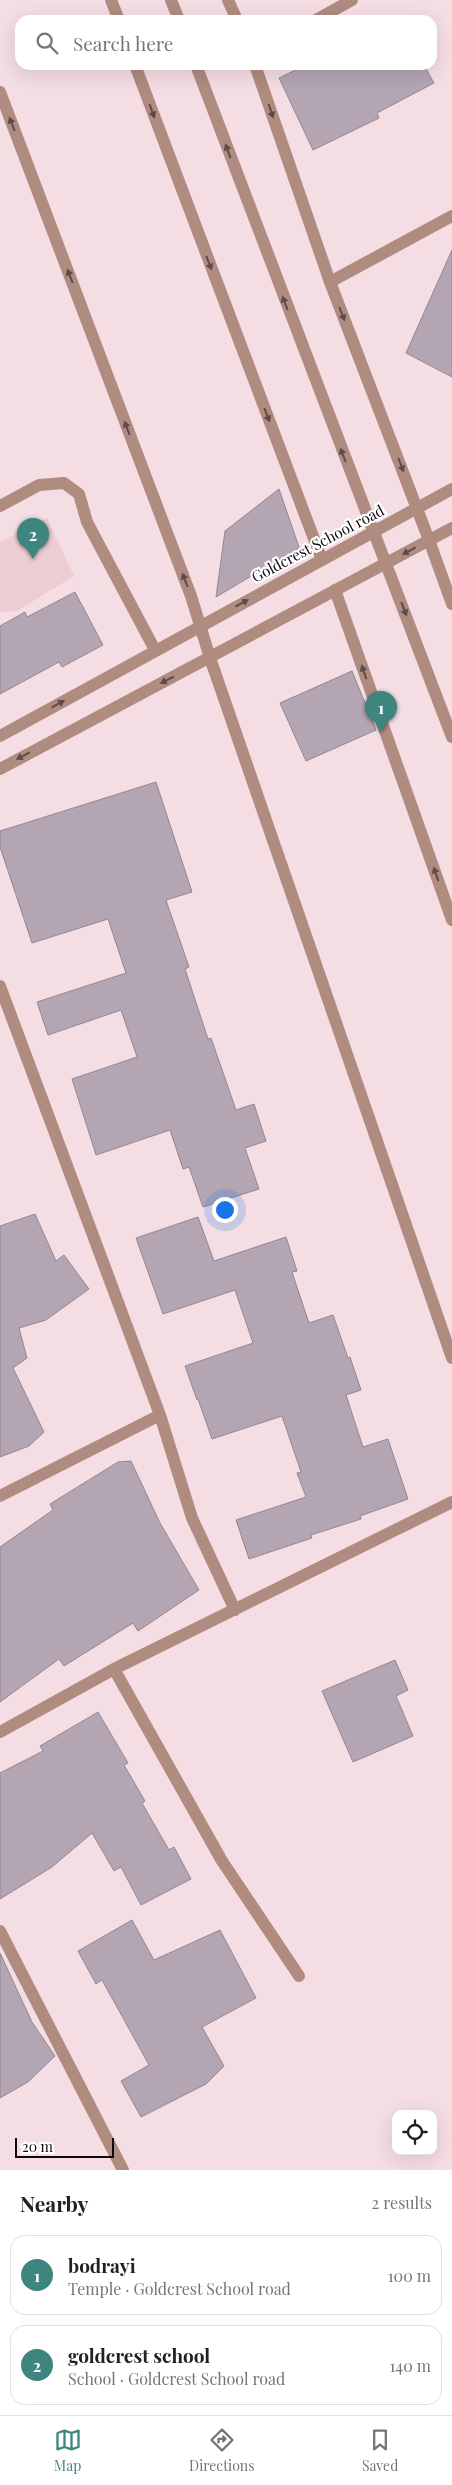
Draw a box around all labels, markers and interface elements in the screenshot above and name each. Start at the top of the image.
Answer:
search box [15,15,437,70]
icon: search [33,29,61,57]
text: Search here [73,30,173,56]
one-way arrow [148,104,156,119]
one-way arrow [267,104,275,119]
one-way arrow [8,116,16,131]
one-way arrow [224,143,232,158]
one-way arrow [205,256,213,270]
one-way arrow [65,269,73,283]
one-way arrow [281,296,288,311]
one-way arrow [339,307,347,321]
one-way arrow [263,408,271,422]
one-way arrow [123,420,131,435]
one-way arrow [339,448,347,462]
one-way arrow [398,458,405,473]
street label: Goldcrest School road [248,500,388,587]
pin: 2 [17,518,49,559]
one-way arrow [402,547,416,555]
one-way arrow [181,572,189,587]
one-way arrow [235,599,250,607]
one-way arrow [400,602,408,616]
one-way arrow [360,664,367,679]
one-way arrow [159,676,174,684]
pin: 1 [365,691,397,732]
one-way arrow [51,700,65,708]
one-way arrow [16,752,31,760]
one-way arrow [432,867,439,882]
your location [212,1197,238,1223]
map controls [392,2110,437,2155]
button: locate [392,2110,437,2155]
scale bar [15,2135,114,2158]
text: 20 m [22,2137,53,2156]
text: Nearby [20,2189,89,2217]
text: 2 results [372,2192,432,2213]
text: bodrayi [68,2252,136,2278]
text: 1 [34,2265,40,2286]
text: 100 m [388,2265,431,2286]
text: Temple · Goldcrest School road [68,2278,291,2299]
text: goldcrest school [68,2342,210,2368]
text: 2 [33,2355,41,2376]
text: 140 m [389,2355,431,2376]
text: School · Goldcrest School road [68,2368,285,2389]
tab: Map [54,2426,82,2475]
tab: Directions [189,2426,255,2475]
tab: Saved [362,2426,398,2475]

